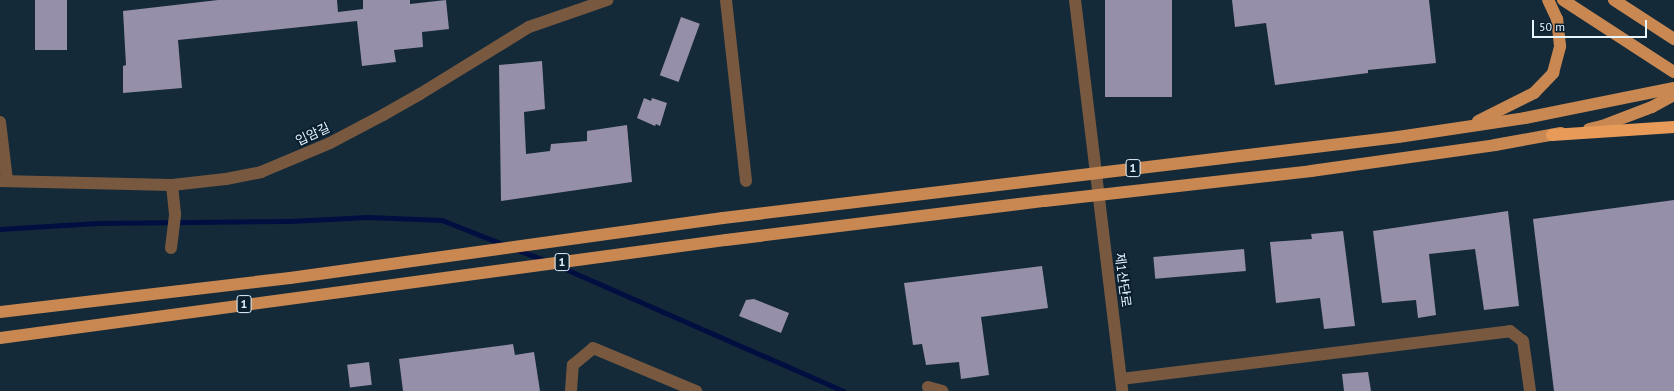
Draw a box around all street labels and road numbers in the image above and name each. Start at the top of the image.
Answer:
street label: 입암길 [293,120,333,150]
road number: 1 [1125,158,1141,178]
road number: 1 [554,252,570,272]
street label: 제1산단로 [1111,252,1133,308]
road number: 1 [236,294,252,314]

